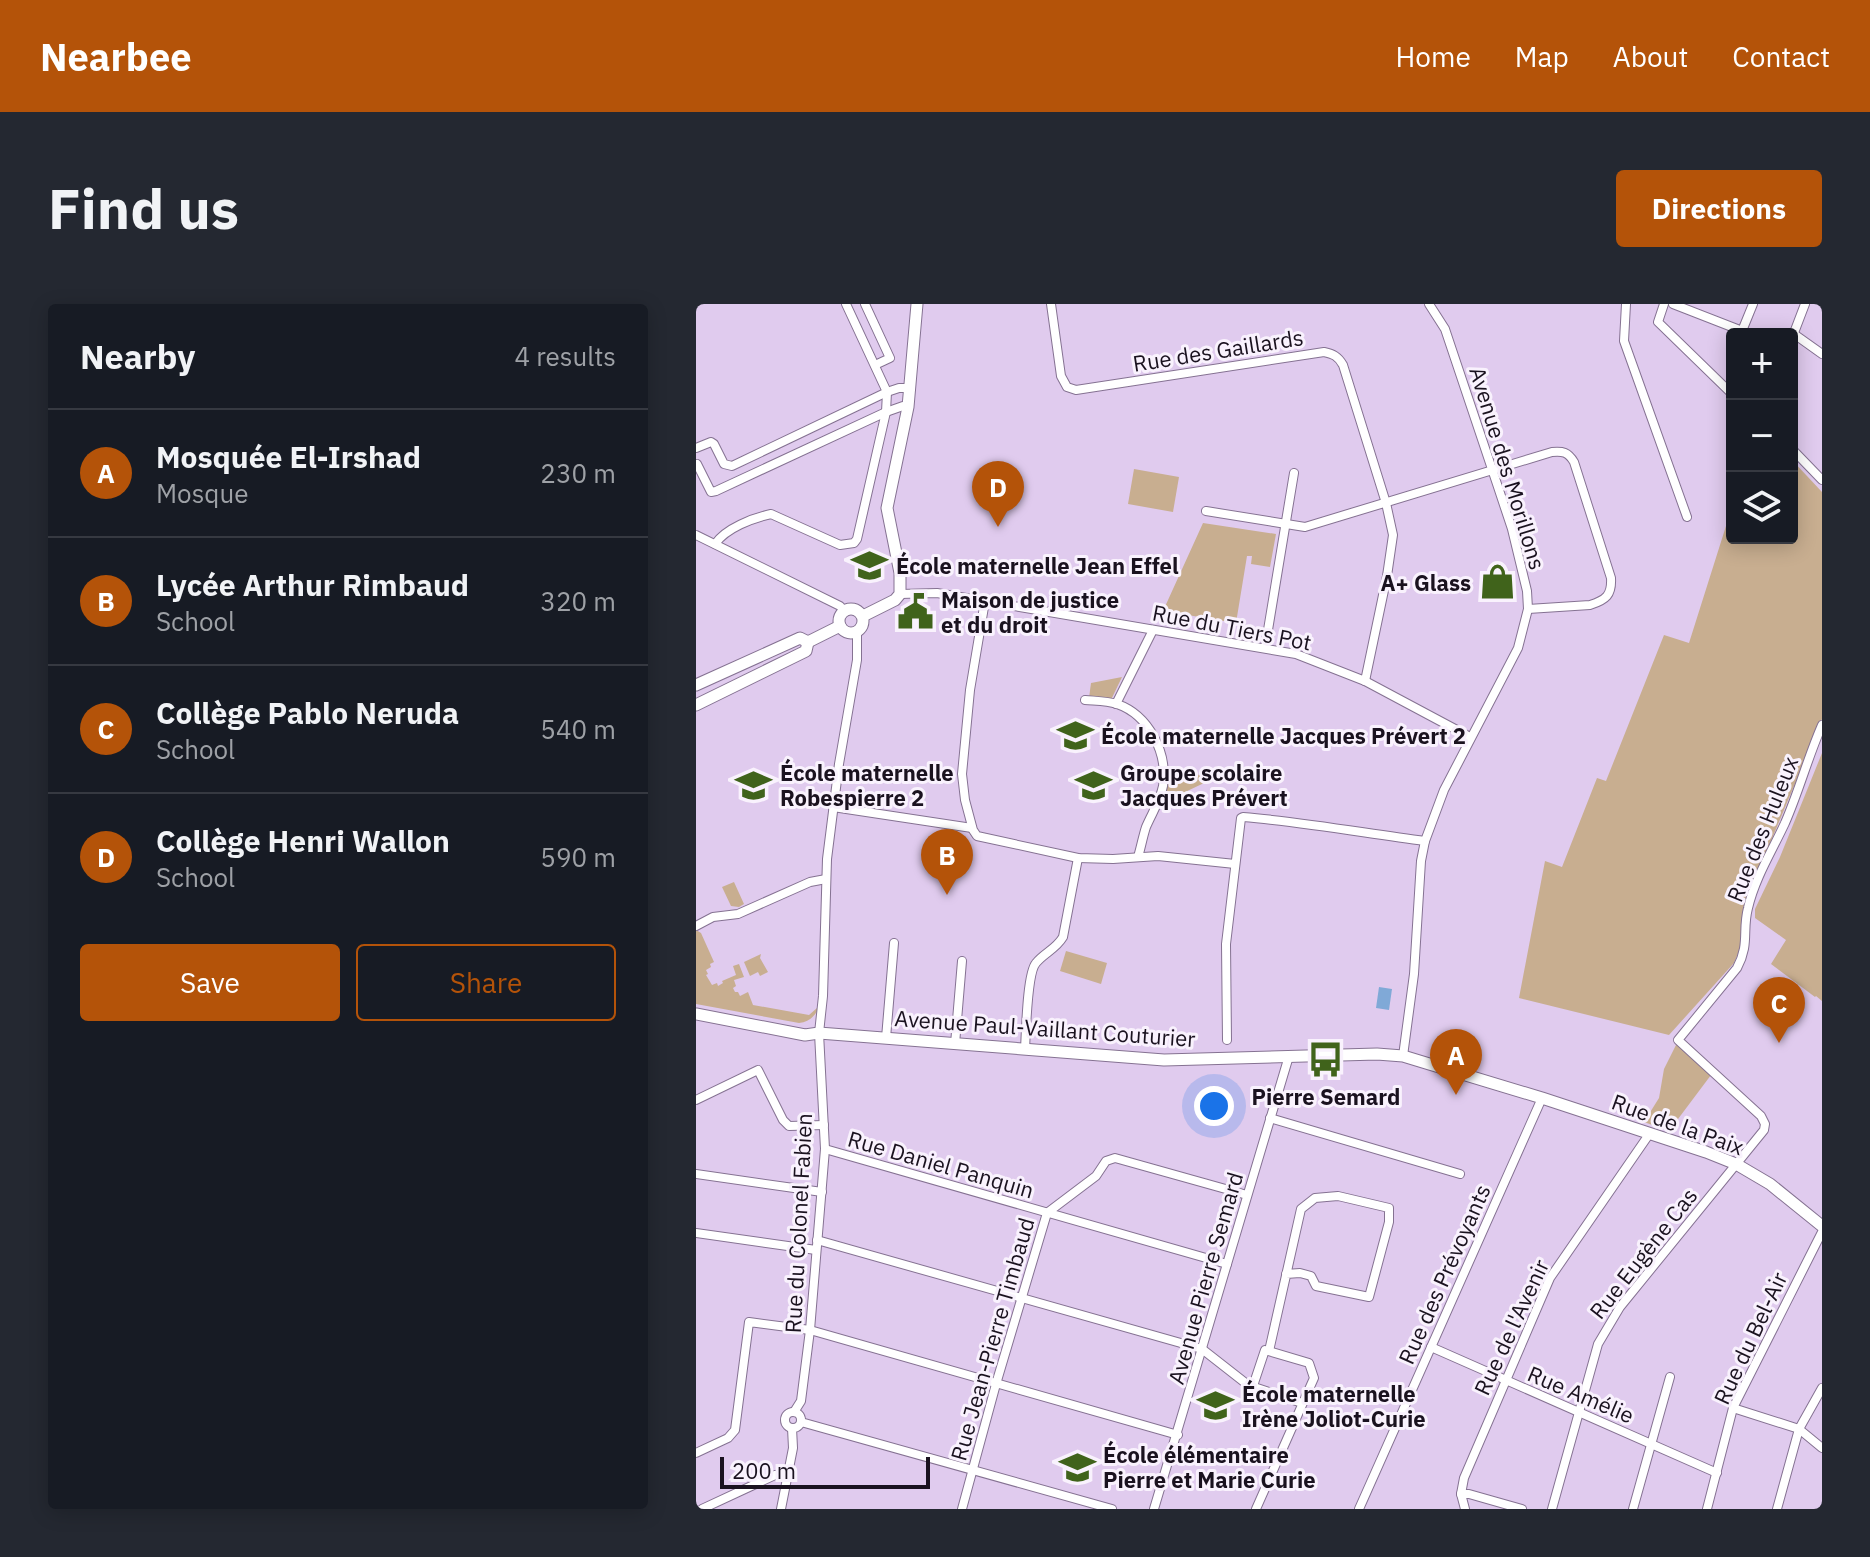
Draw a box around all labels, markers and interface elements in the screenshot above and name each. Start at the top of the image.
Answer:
text: Nearbee [40,32,192,81]
text: Home [1395,38,1471,75]
text: Map [1515,38,1569,75]
text: About [1613,38,1688,75]
text: Contact [1732,38,1830,75]
button: Directions [1616,170,1822,247]
text: Find us [48,172,239,244]
street label: Rue des Gaillards [1131,322,1305,378]
map controls [1726,328,1798,544]
button: + [1726,328,1798,400]
text: Nearby [80,334,195,378]
text: 4 results [514,339,616,373]
street label: Avenue des Morillons [1463,363,1553,573]
button: − [1726,400,1798,472]
text: Mosquée El-Irshad [156,437,421,476]
text: A [97,456,115,490]
text: 230 m [540,456,616,490]
pin: D [972,461,1024,527]
button: layers [1726,472,1798,544]
text: Mosque [156,476,248,510]
school or university icon: École maternelle Jean Effel [851,546,889,584]
place label: École maternelle Jean Effel [896,551,1179,580]
shop icon: A+ Glass [1478,563,1516,601]
text: Lycée Arthur Rimbaud [156,565,469,604]
place label: A+ Glass [1381,568,1471,597]
text: B [97,584,115,618]
text: 320 m [540,584,616,618]
place label: Maison de justice et du droit [941,585,1119,639]
public building icon: Maison de justice et du droit [896,593,934,631]
street label: Rue du Tiers Pot [1150,597,1314,657]
text: School [156,604,235,638]
text: Collège Pablo Neruda [156,693,459,732]
text: C [98,712,114,746]
text: 540 m [540,712,616,746]
school or university icon: École maternelle Jacques Prévert 2 [1056,716,1094,754]
place label: École maternelle Jacques Prévert 2 [1101,721,1466,750]
text: School [156,732,235,766]
street label: Rue des Huleux [1720,752,1804,906]
place label: École maternelle Robespierre 2 [780,758,954,812]
place label: Groupe scolaire Jacques Prévert [1120,758,1288,812]
school or university icon: École maternelle Robespierre 2 [735,766,773,804]
school or university icon: Groupe scolaire Jacques Prévert [1075,766,1113,804]
text: Collège Henri Wallon [156,821,450,860]
pin: B [921,829,973,895]
text: D [97,840,115,874]
text: 590 m [540,840,616,874]
text: School [156,860,235,894]
button: Save [80,944,340,1021]
button: Share [356,944,616,1021]
pin: C [1753,977,1805,1043]
street label: Avenue Paul-Vaillant Couturier [894,1003,1196,1053]
pin: A [1430,1029,1482,1095]
bus stop icon: Pierre Semard [1307,1041,1345,1079]
place label: Pierre Semard [1252,1082,1400,1111]
your location [1194,1086,1234,1126]
street label: Rue de la Paix [1608,1087,1748,1161]
street label: Rue du Colonel Fabien [778,1112,818,1334]
street label: Rue Daniel Panquin [845,1124,1037,1204]
street label: Avenue Pierre Semard [1161,1169,1249,1387]
street label: Rue des Prévoyants [1391,1180,1497,1368]
street label: Rue Eugène Cas [1583,1182,1703,1324]
street label: Rue Jean-Pierre Timbaud [943,1214,1041,1464]
street label: Rue de l'Avenir [1467,1254,1555,1400]
street label: Rue du Bel-Air [1707,1267,1793,1409]
street label: Rue Amélie [1523,1359,1639,1429]
place label: École maternelle Irène Joliot-Curie [1242,1379,1426,1433]
school or university icon: École maternelle Irène Joliot-Curie [1197,1387,1235,1425]
place label: École élémentaire Pierre et Marie Curie [1103,1440,1316,1494]
school or university icon: École élémentaire Pierre et Marie Curie [1058,1448,1096,1486]
scale bar [720,1453,930,1489]
text: 200 m [732,1456,796,1485]

